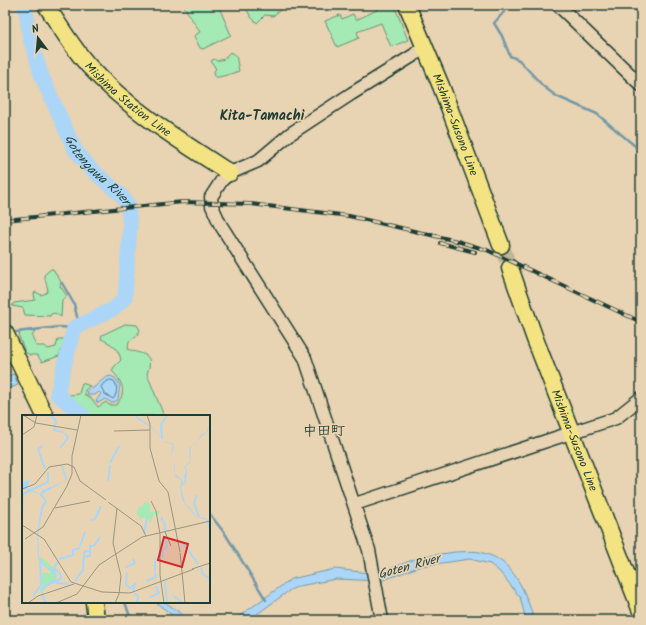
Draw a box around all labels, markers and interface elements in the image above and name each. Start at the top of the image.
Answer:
north arrow [18,18,58,58]
text: N [30,20,41,39]
street label: Mishima Station Line [80,57,176,142]
street label: Mishima-Susono Line [427,70,484,179]
district label: Kita-Tamachi [220,105,305,127]
water label: Gotengawa River [59,132,137,212]
street label: Mishima-Susono Line [546,387,603,495]
inset map [22,415,210,603]
district label: 中田町 [303,420,345,442]
water label: Goten River [376,548,445,585]

